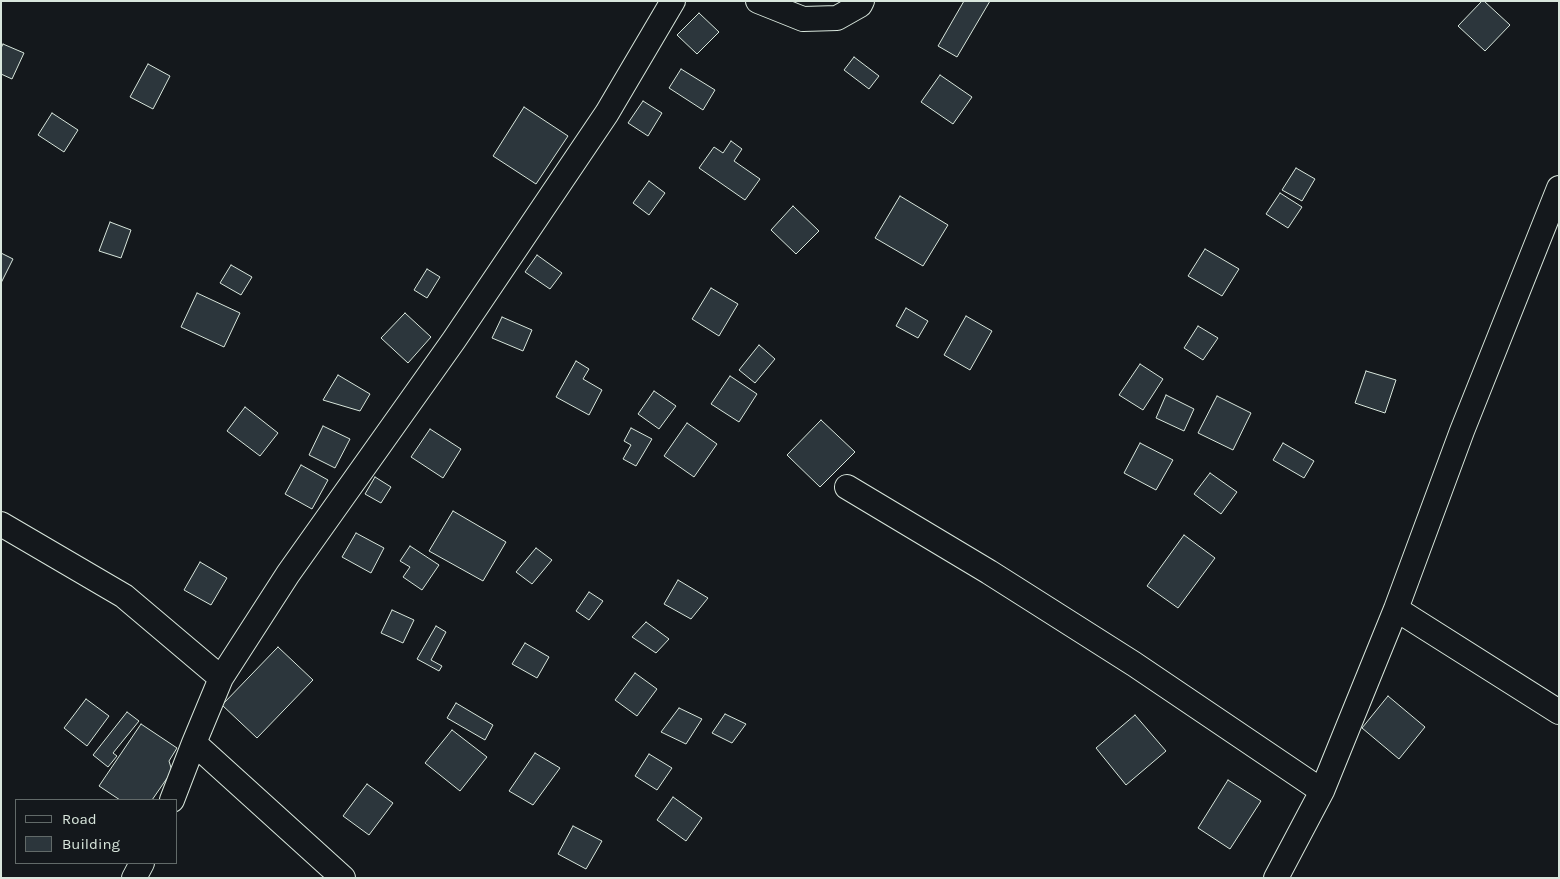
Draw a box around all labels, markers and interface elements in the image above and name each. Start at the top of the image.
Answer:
legend [15,799,178,864]
text: Road [62,810,97,828]
text: Building [62,835,120,853]

